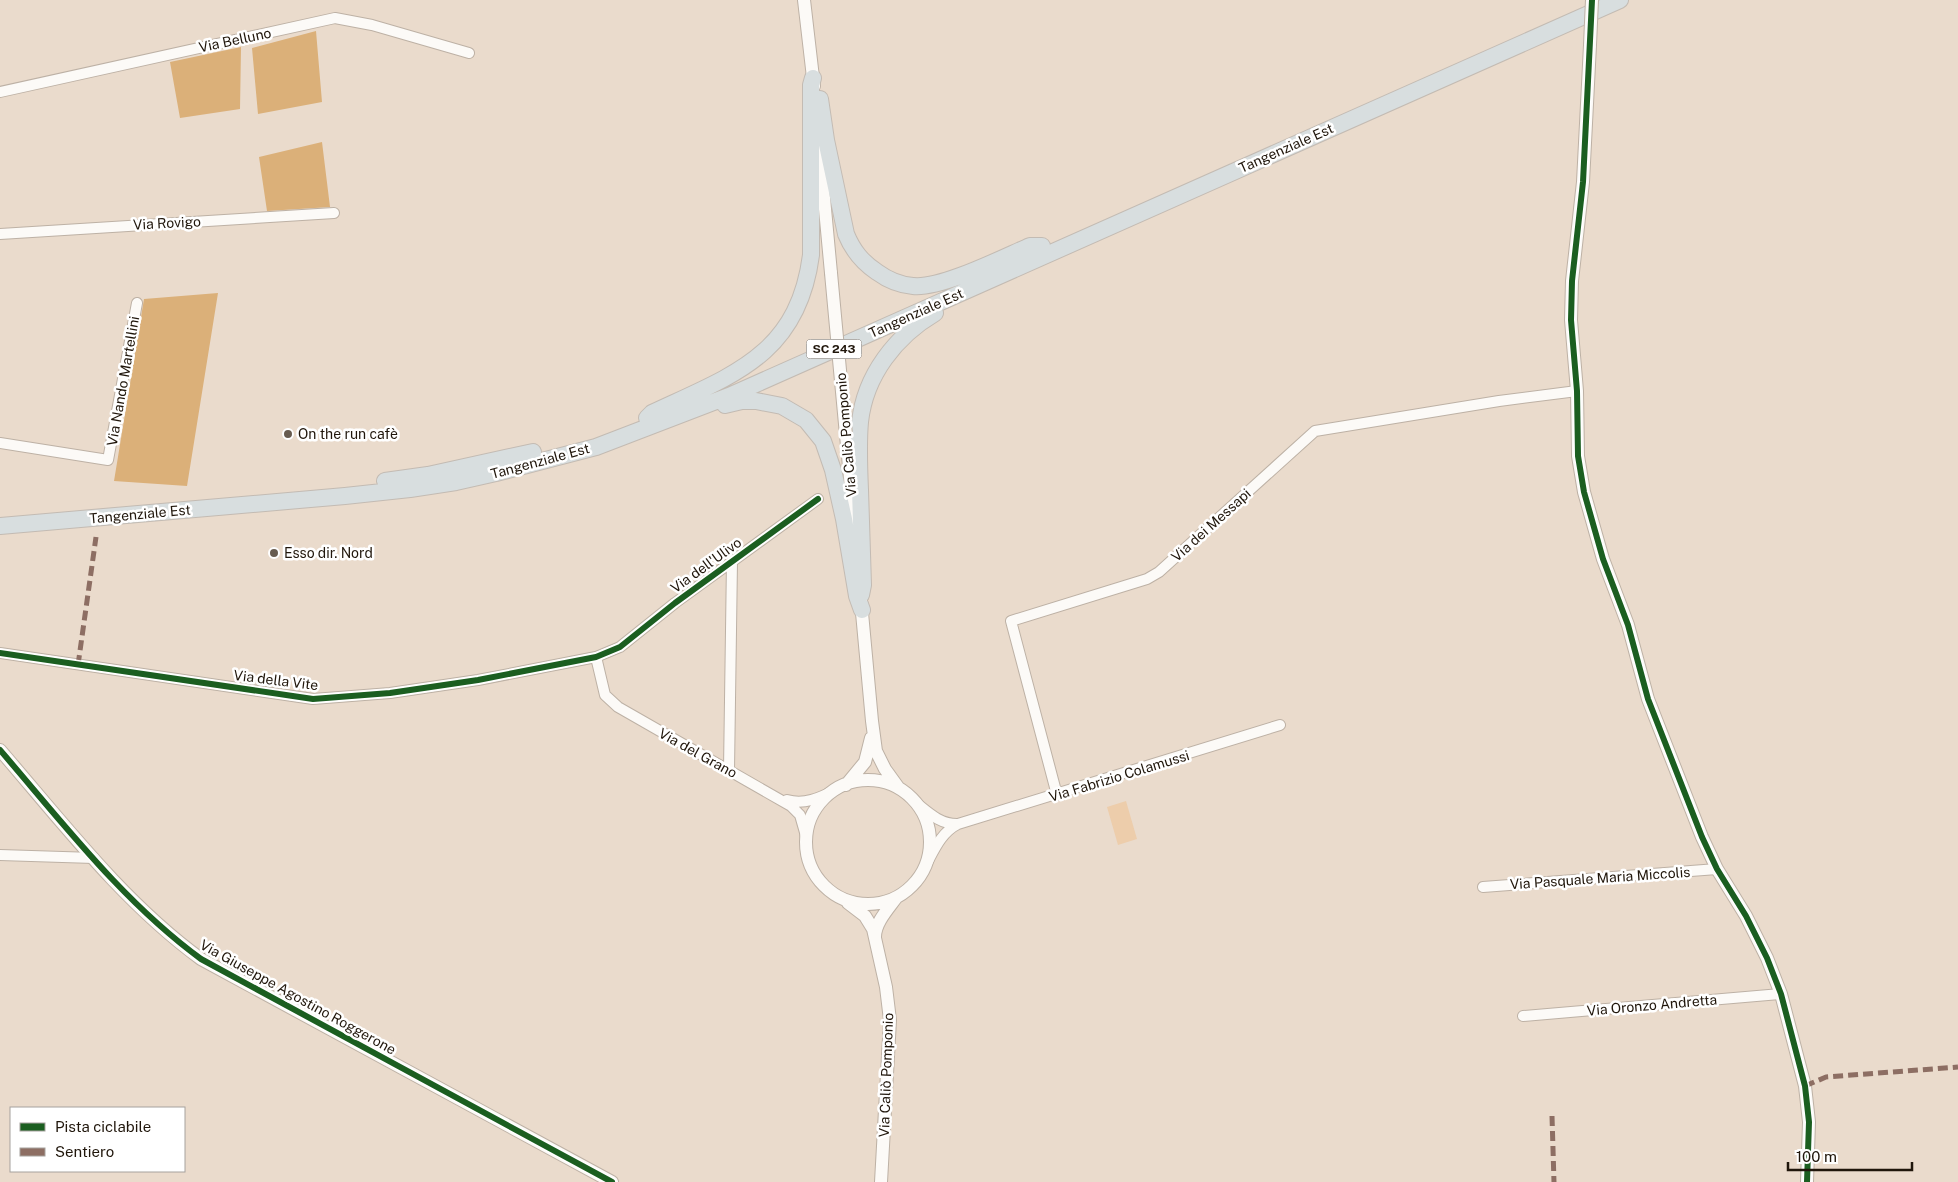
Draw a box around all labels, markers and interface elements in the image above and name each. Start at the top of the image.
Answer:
street label: Via Belluno [197,25,273,55]
street label: Tangenziale Est [1236,120,1336,176]
street label: Via Rovigo [133,213,201,233]
street label: Tangenziale Est [866,285,966,341]
street label: Via Nando Martellini [104,315,142,447]
road number: SC 243 [806,339,862,358]
street label: Via Caliò Pomponio [833,372,859,498]
place label: On the run cafè [298,426,398,442]
marker: On the run cafè [282,428,294,440]
street label: Tangenziale Est [489,440,591,482]
street label: Via dei Messapi [1168,485,1254,565]
street label: Tangenziale Est [89,502,191,526]
street label: Via dell'Ulivo [668,534,745,596]
place label: Esso dir. Nord [284,545,373,561]
marker: Esso dir. Nord [268,547,280,559]
street label: Via della Vite [233,667,319,693]
street label: Via del Grano [656,725,740,781]
street label: Via Fabrizio Colamussi [1047,747,1191,805]
street label: Via Pasquale Maria Miccolis [1509,864,1691,892]
street label: Via Giuseppe Agostino Roggerone [197,936,399,1058]
street label: Via Oronzo Andretta [1586,991,1718,1019]
street label: Via Caliò Pomponio [876,1012,896,1138]
legend [10,1107,185,1172]
text: Pista ciclabile [55,1118,151,1135]
scale bar [1788,1140,1912,1172]
text: Sentiero [55,1143,114,1160]
text: 100 m [1796,1148,1837,1165]

